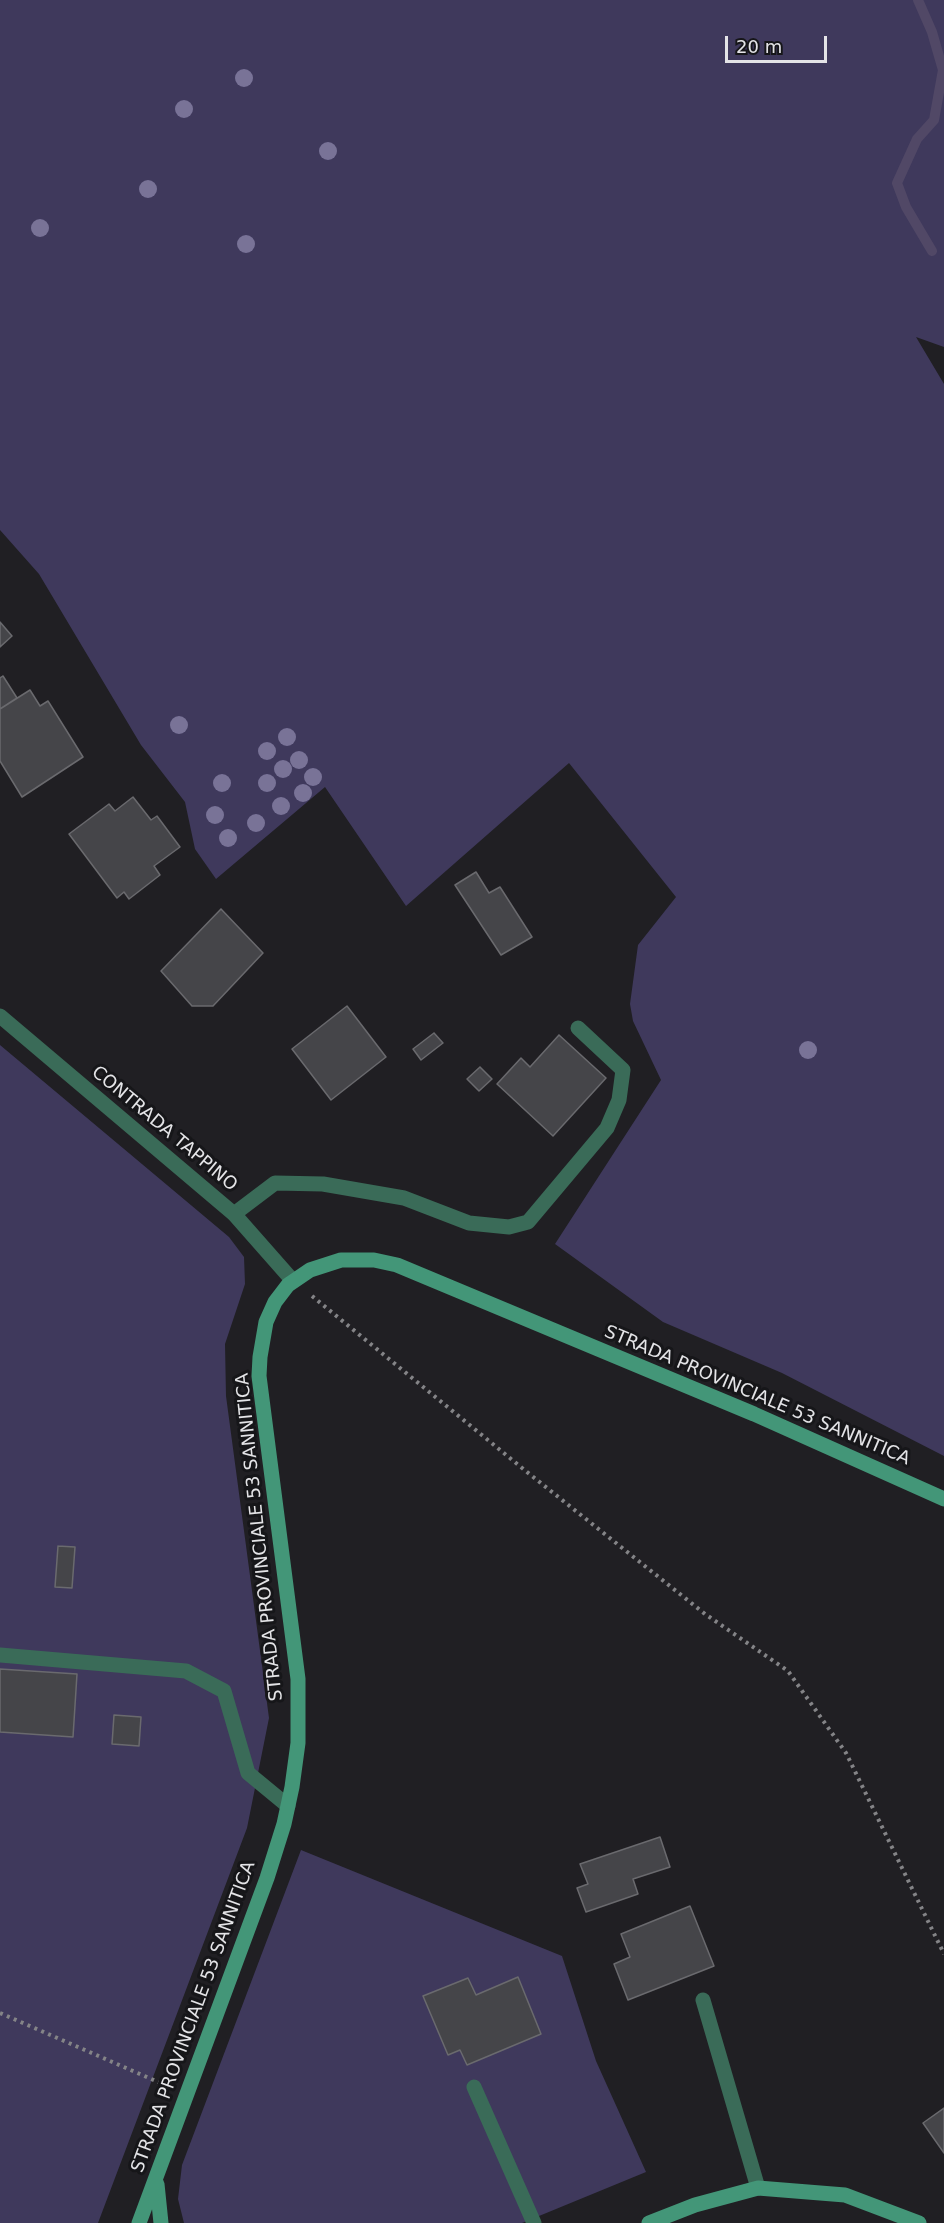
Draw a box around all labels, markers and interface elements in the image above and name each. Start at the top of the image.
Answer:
scale bar [728,24,830,62]
text: 20 m [736,36,782,57]
street label: CONTRADA TAPPINO [87,1062,241,1196]
street label: STRADA PROVINCIALE 53 SANNITICA [601,1322,913,1470]
street label: STRADA PROVINCIALE 53 SANNITICA [232,1372,288,1702]
street label: STRADA PROVINCIALE 53 SANNITICA [127,1858,261,2176]

